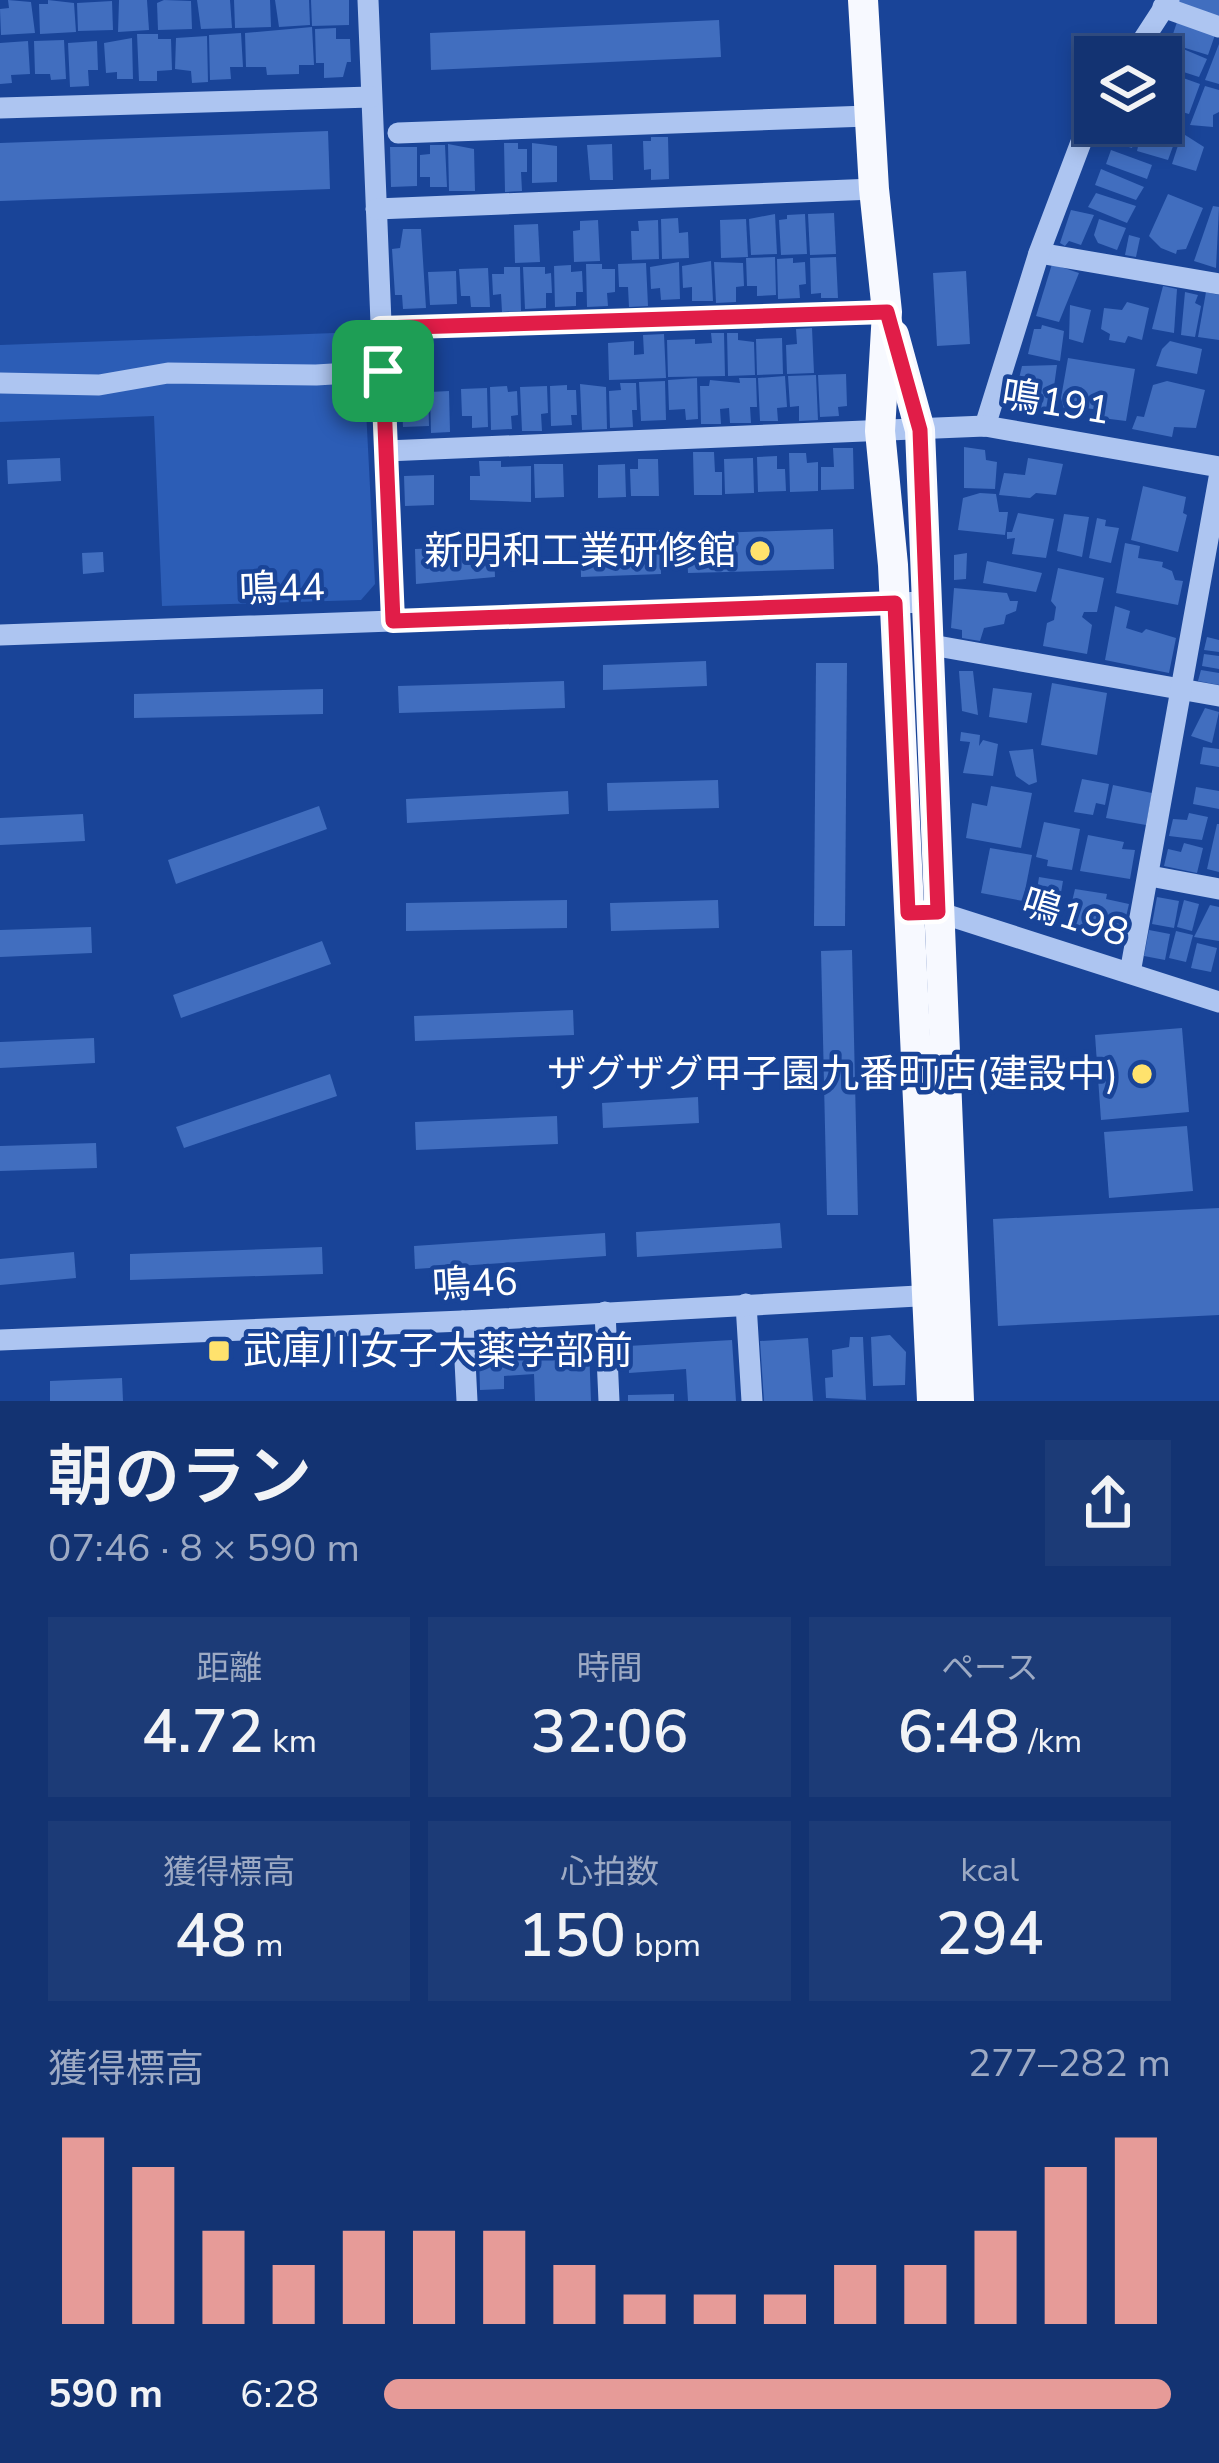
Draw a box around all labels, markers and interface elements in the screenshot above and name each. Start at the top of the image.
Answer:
map controls [1074,36,1182,144]
button: layers [1074,36,1182,144]
pin [332,320,434,422]
icon: arrive [350,338,416,404]
street label: 鳴191 [998,368,1114,438]
place label: 新明和工業研修館 [424,525,736,578]
marker: 新明和工業研修館 [747,538,773,564]
street label: 鳴44 [238,561,326,617]
street label: 鳴198 [1015,876,1135,960]
place label: ザグザグ甲子園九番町店(建設中) [547,1048,1118,1101]
marker: ザグザグ甲子園九番町店(建設中) [1129,1061,1155,1087]
street label: 鳴46 [431,1255,519,1313]
place label: 武庫川女子大薬学部前 [243,1325,633,1378]
marker: 武庫川女子大薬学部前 [206,1338,232,1364]
text: 朝のラン [48,1432,312,1522]
button: share [1045,1440,1171,1566]
text: 07:46 · 8 × 590 m [48,1522,360,1575]
text: 距離 [196,1646,262,1691]
text: 時間 [576,1646,642,1691]
text: ペース [941,1646,1039,1691]
text: 4.72 [141,1691,264,1773]
text: 32:06 [530,1691,689,1773]
text: 6:48 [897,1691,1020,1773]
text: km [264,1719,317,1764]
text: /km [1020,1719,1082,1764]
text: kcal [961,1848,1019,1893]
text: 獲得標高 [163,1850,295,1895]
text: 心拍数 [560,1850,659,1895]
text: 294 [936,1893,1044,1975]
text: 48 [175,1895,247,1977]
text: 150 [518,1895,626,1977]
text: m [247,1923,284,1968]
text: bpm [626,1923,701,1968]
text: 277–282 m [968,2037,1171,2090]
text: 獲得標高 [48,2043,204,2096]
text: 590 m [48,2368,163,2421]
text: 6:28 [240,2368,319,2421]

